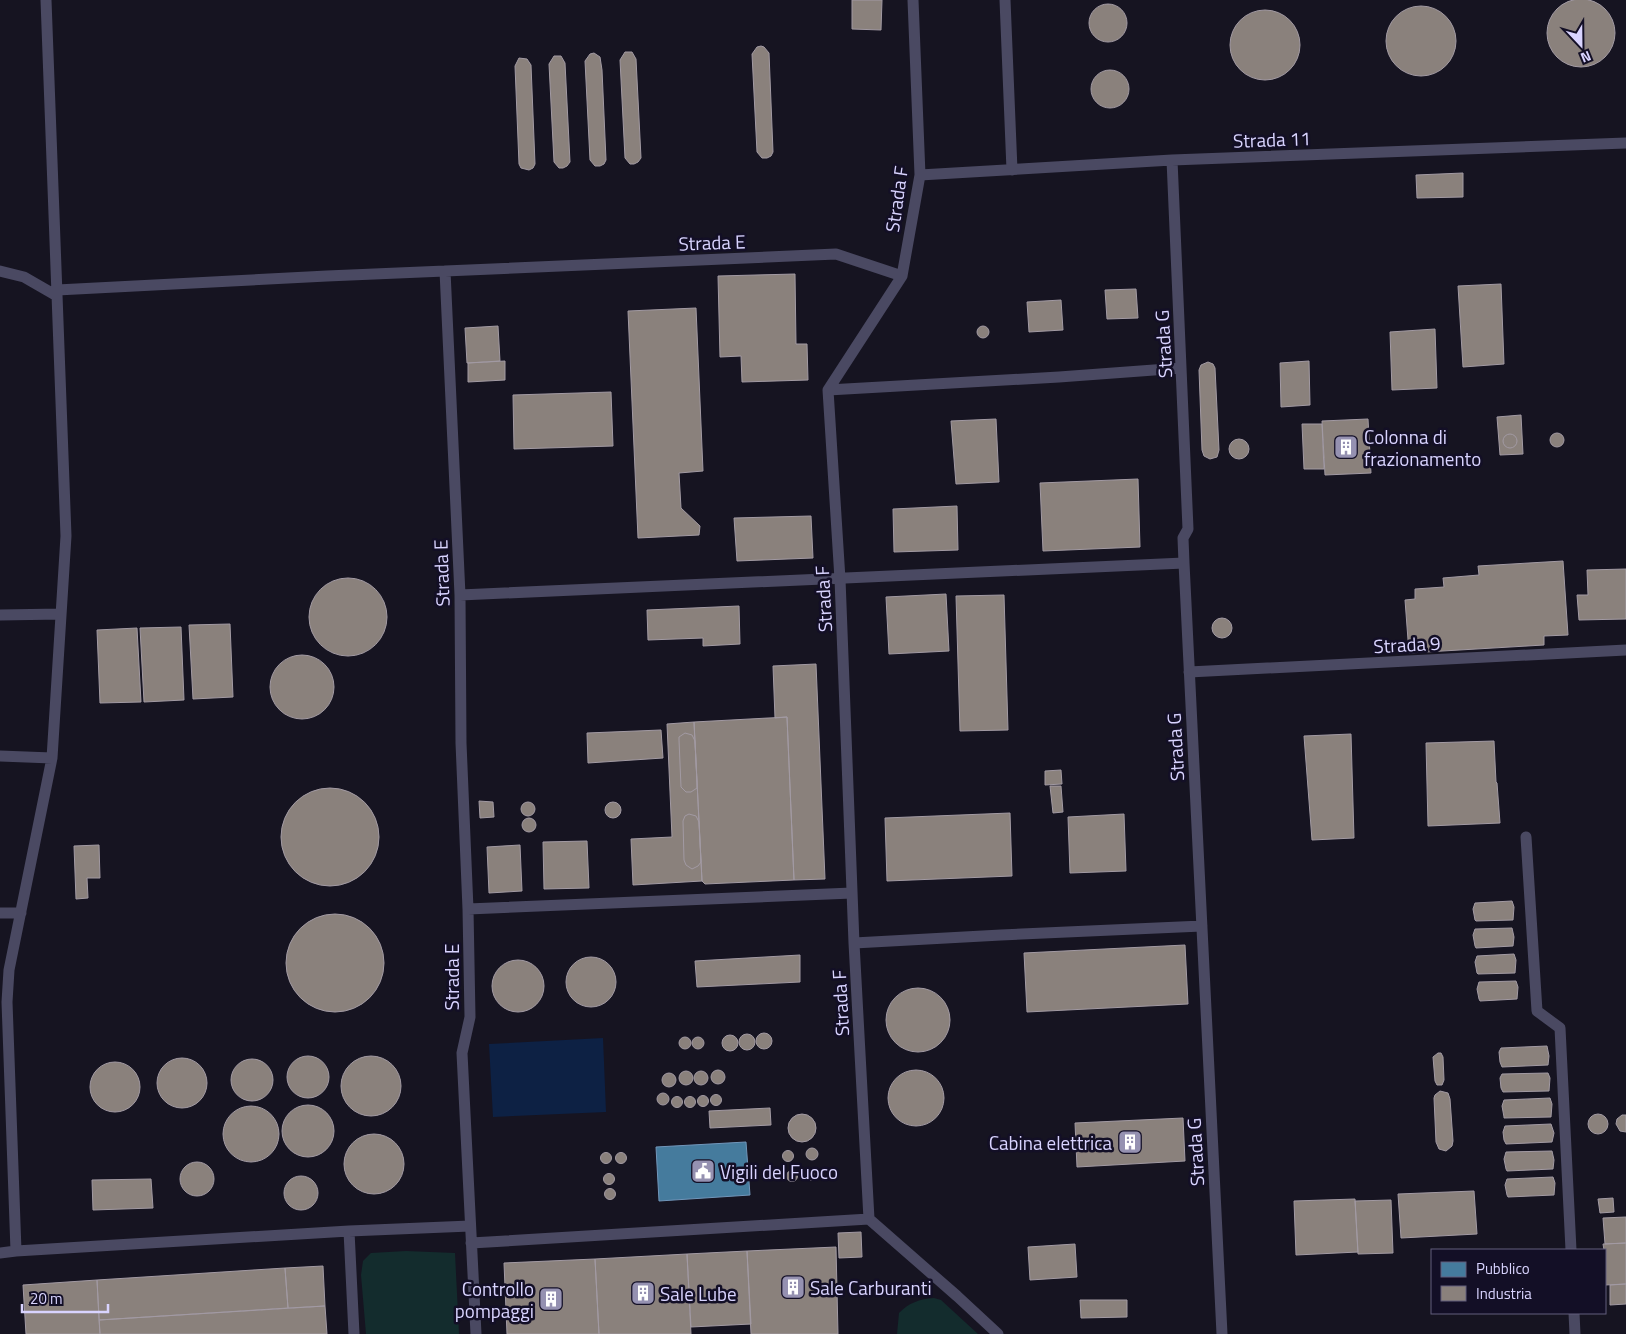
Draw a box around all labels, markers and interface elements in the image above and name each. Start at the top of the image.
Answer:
north arrow [1556,20,1606,70]
text: N [1578,46,1594,69]
street label: Strada 11 [1233,123,1311,155]
street label: Strada F [877,164,915,234]
street label: Strada E [678,226,746,258]
street label: Strada G [1147,309,1179,379]
place label: Colonna di frazionamento [1364,422,1481,473]
building icon: Colonna di frazionamento [1333,434,1359,460]
street label: Strada E [425,539,457,607]
street label: Strada F [807,565,839,633]
street label: Strada 9 [1373,628,1441,660]
street label: Strada G [1159,712,1191,782]
street label: Strada E [437,943,466,1011]
street label: Strada F [824,969,856,1037]
street label: Strada G [1179,1117,1211,1187]
place label: Cabina elettrica [989,1128,1112,1157]
building icon: Cabina elettrica [1117,1129,1143,1155]
place label: Vigili del Fuoco [720,1157,838,1186]
public building icon: Vigili del Fuoco [690,1158,716,1184]
legend [1431,1249,1606,1314]
text: Pubblico [1476,1257,1530,1280]
place label: Sale Carburanti [810,1273,932,1302]
place label: Controllo pompaggi [455,1274,534,1325]
building icon: Sale Carburanti [780,1274,806,1300]
place label: Sale Lube [660,1279,737,1308]
building icon: Sale Lube [630,1280,656,1306]
scale bar [22,1282,109,1314]
text: Industria [1476,1282,1532,1305]
building icon: Controllo pompaggi [538,1286,564,1312]
text: 20 m [30,1287,63,1310]

